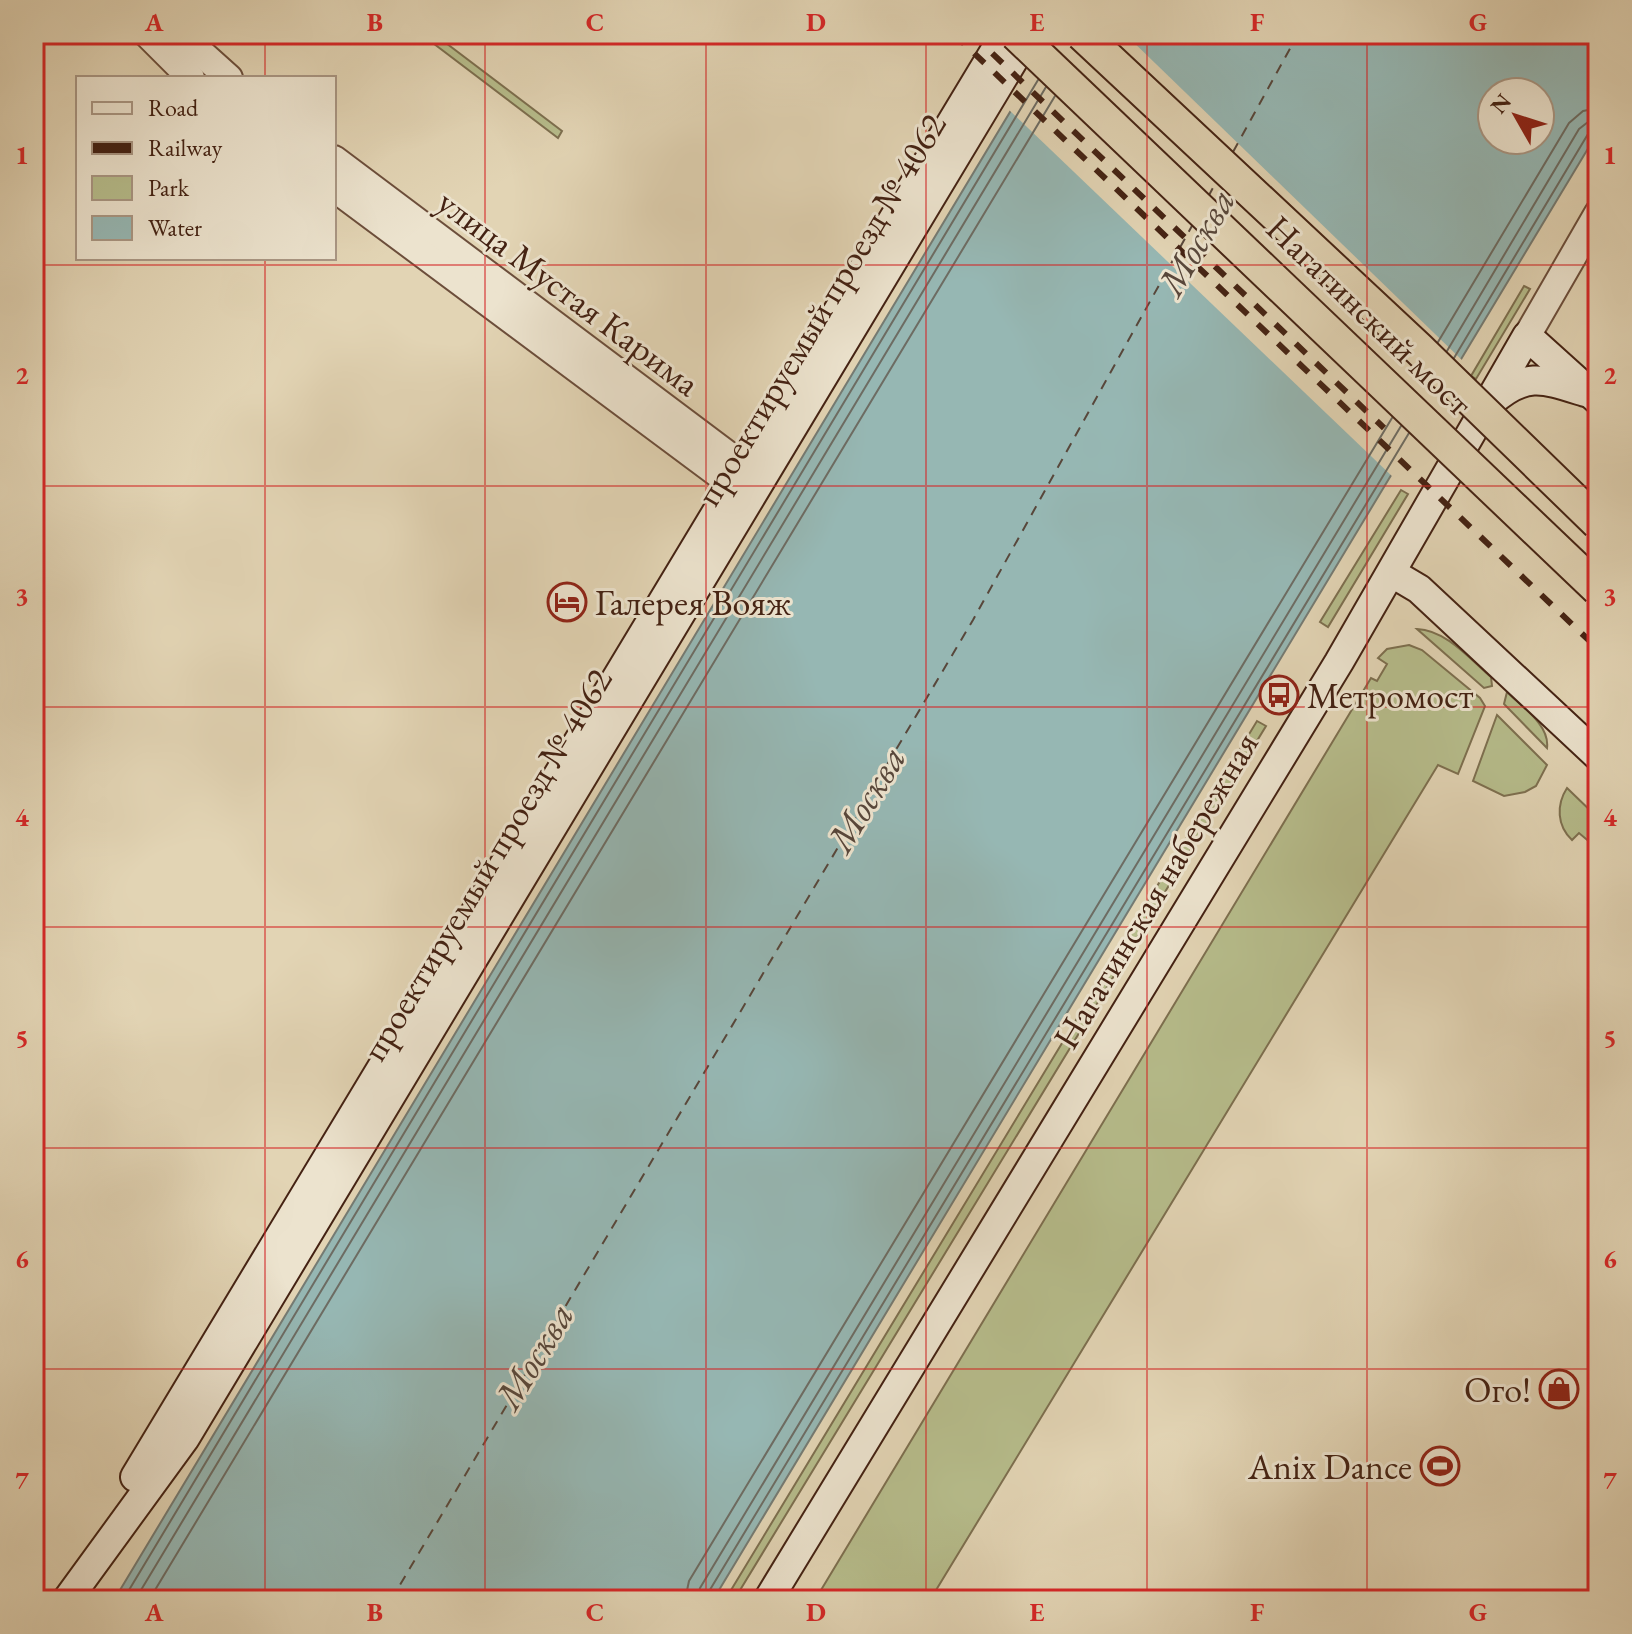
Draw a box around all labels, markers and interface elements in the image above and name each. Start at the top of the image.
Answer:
text: A [144,5,164,39]
text: B [367,5,383,39]
text: C [586,5,604,39]
text: D [806,5,826,39]
text: E [1030,5,1045,39]
text: F [1250,5,1264,39]
text: G [1469,5,1488,39]
legend [76,76,336,260]
north arrow [1476,76,1556,156]
text: N [1484,88,1518,120]
text: Road [148,92,199,123]
street label: проектируемый проезд № 4062 [684,104,956,514]
text: Railway [148,132,223,163]
text: 1 [15,138,29,172]
text: 1 [1603,138,1617,172]
text: Park [148,172,190,203]
street label: улица Мустая Карима [428,178,710,407]
water label: Москва [1145,180,1246,306]
street label: Нагатинский мост [1256,205,1483,426]
text: Water [148,212,202,243]
text: 2 [15,358,29,392]
text: 2 [1603,358,1617,392]
text: 3 [15,579,29,613]
place label: Галерея Вояж [595,579,791,626]
text: 3 [1603,579,1617,613]
hotel icon: Галерея Вояж [546,581,588,623]
street label: проектируемый проезд № 4062 [350,659,622,1069]
place label: Метромост [1307,672,1474,719]
bus stop icon: Метромост [1258,674,1300,716]
street label: Нагатинская набережная [1042,723,1269,1057]
water label: Москва [814,737,916,862]
text: 4 [15,800,29,834]
text: 4 [1603,800,1617,834]
text: 5 [15,1021,29,1055]
text: 5 [1603,1021,1617,1055]
text: 6 [15,1242,29,1276]
text: 6 [1603,1242,1617,1276]
water label: Москва [482,1294,584,1419]
place label: Ого! [1464,1366,1531,1413]
shop icon: Ого! [1538,1368,1580,1410]
place label: Anix Dance [1247,1443,1412,1490]
sports icon: Anix Dance [1419,1445,1461,1487]
text: 7 [15,1463,29,1497]
text: 7 [1603,1463,1617,1497]
text: A [144,1595,164,1629]
text: B [367,1595,383,1629]
text: C [586,1595,604,1629]
text: D [806,1595,826,1629]
text: E [1030,1595,1045,1629]
text: F [1250,1595,1264,1629]
text: G [1469,1595,1488,1629]

